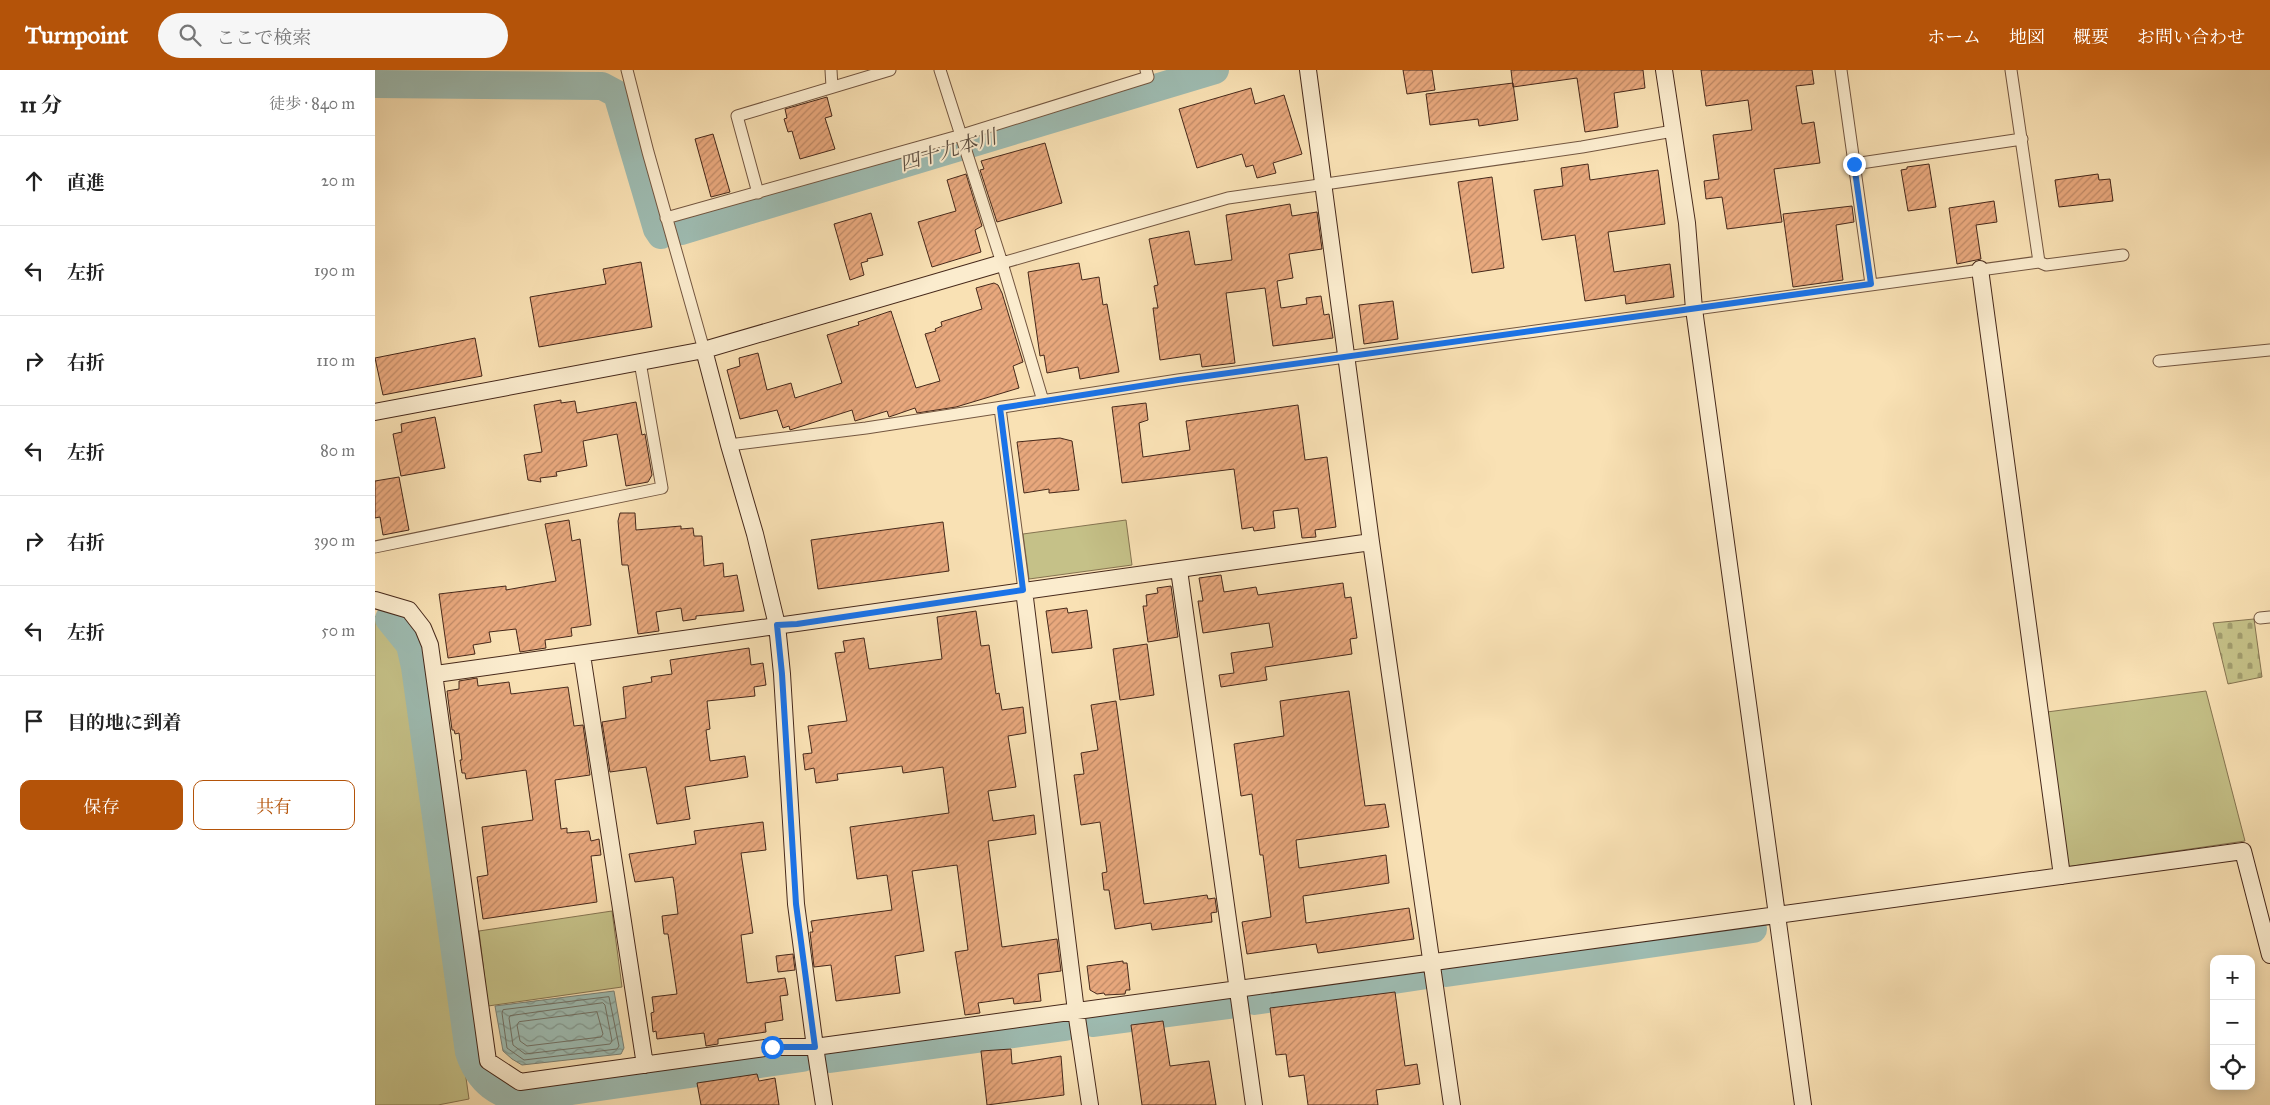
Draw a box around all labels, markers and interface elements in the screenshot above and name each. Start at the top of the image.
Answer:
search box [158,13,508,58]
text: Turnpoint [25,20,128,50]
icon: search [176,21,204,49]
text: ここで検索 [216,26,311,49]
text: ホーム [1927,26,1981,48]
text: 地図 [2009,26,2045,48]
text: 概要 [2073,26,2109,48]
text: お問い合わせ [2137,26,2245,48]
text: 11 分 [20,92,62,118]
text: 徒歩 · 840 m [269,94,355,113]
water label: 四十九本川 [897,123,1001,176]
route end [1843,153,1866,176]
icon: ahead [20,167,48,195]
text: 直進 [67,171,105,194]
text: 20 m [321,171,355,190]
icon: left [20,257,48,285]
text: 左折 [67,261,105,284]
text: 190 m [314,261,355,280]
icon: right [20,347,48,375]
text: 右折 [67,351,105,374]
text: 110 m [316,351,355,370]
icon: left [20,437,48,465]
text: 左折 [67,441,105,464]
text: 80 m [320,441,355,460]
icon: right [20,527,48,555]
text: 右折 [67,531,105,554]
text: 390 m [314,531,355,550]
icon: left [20,617,48,645]
text: 左折 [67,621,105,644]
text: 50 m [321,621,355,640]
icon: arrive [20,707,48,735]
text: 目的地に到着 [67,711,181,734]
button: 保存 [20,780,183,830]
button: 共有 [193,780,355,830]
map controls [2210,955,2255,1090]
button: + [2210,955,2255,1000]
button: − [2210,1000,2255,1045]
route start [761,1036,784,1059]
button: locate [2210,1045,2255,1090]

